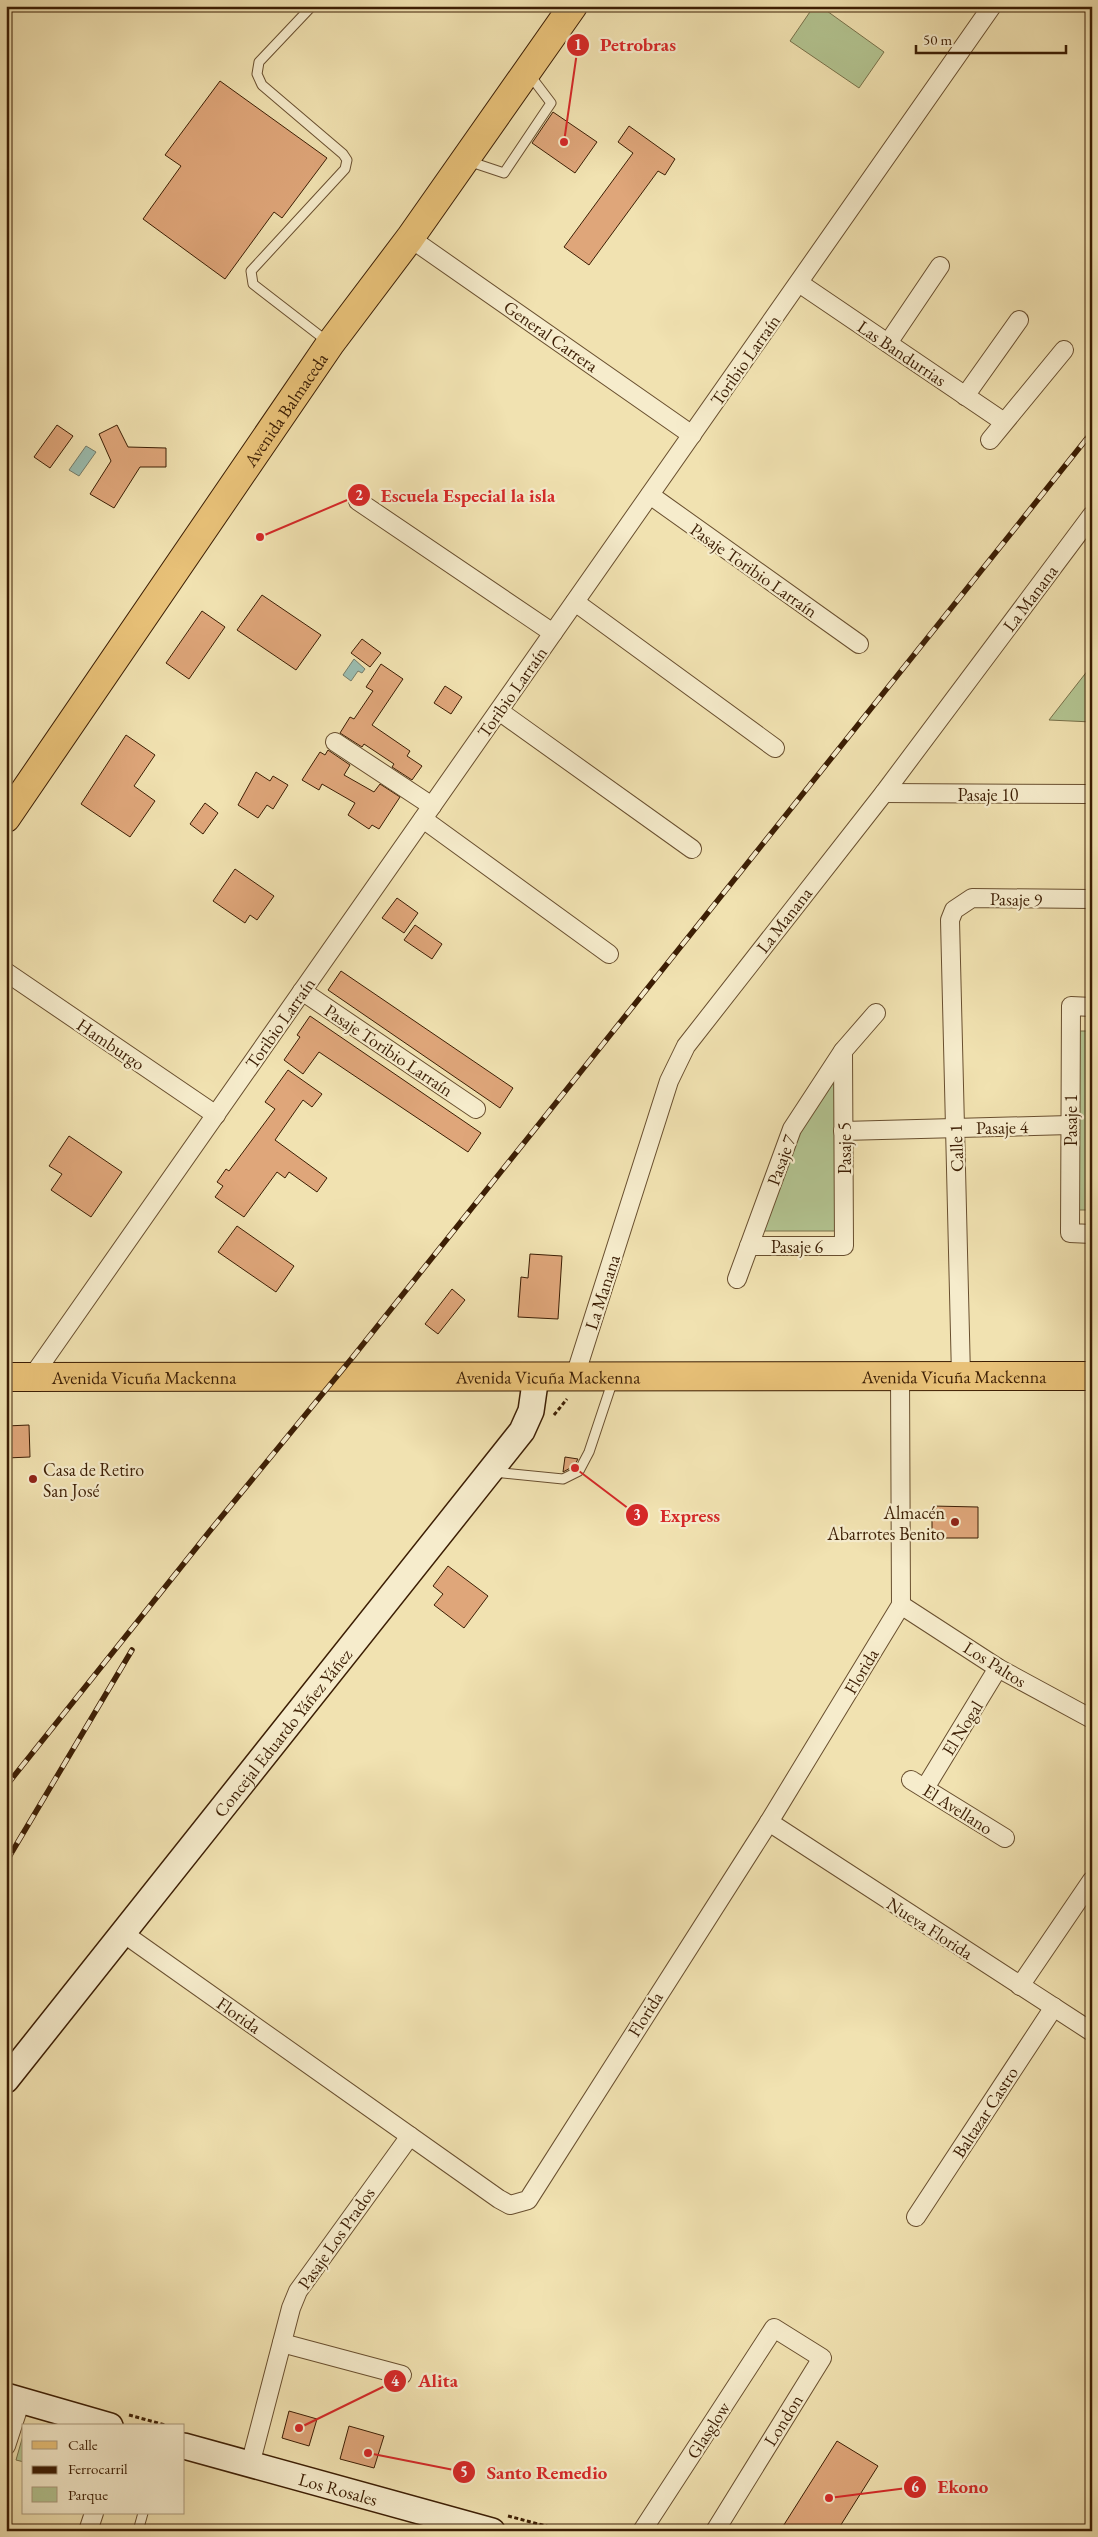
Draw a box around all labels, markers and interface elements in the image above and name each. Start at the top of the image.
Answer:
scale bar [916,22,1066,54]
callout: Petrobras [565,28,686,62]
text: 50 m [923,30,952,49]
text: Petrobras [600,32,676,57]
text: 1 [574,35,582,54]
street label: General Carrera [499,295,603,377]
street label: Toribio Larraín [705,309,785,410]
street label: Las Bandurrias [853,315,951,391]
street label: Avenida Balmaceda [238,347,333,472]
callout: Escuela Especial la isla [346,478,566,512]
text: Escuela Especial la isla [381,483,556,508]
text: 2 [355,485,363,504]
street label: Pasaje Toribio Larraín [686,517,823,623]
street label: La Manana [997,559,1063,636]
street label: Toribio Larraín [472,641,552,742]
street label: Pasaje 10 [957,783,1019,806]
street label: La Manana [751,882,817,958]
street label: Pasaje 9 [990,887,1043,911]
street label: Toribio Larraín [240,972,320,1073]
street label: Pasaje Toribio Larraín [320,998,458,1102]
street label: Hamburgo [73,1013,150,1075]
street label: Pasaje 1 [1059,1094,1082,1146]
street label: Pasaje 4 [976,1115,1029,1139]
street label: Pasaje 5 [833,1122,856,1174]
street label: Calle 1 [944,1124,968,1172]
street label: Pasaje 7 [761,1131,801,1189]
street label: Pasaje 6 [771,1235,824,1258]
street label: La Manana [579,1251,625,1333]
street label: Avenida Vicuña Mackenna [51,1365,237,1388]
street label: Avenida Vicuña Mackenna [455,1365,641,1388]
street label: Avenida Vicuña Mackenna [861,1365,1047,1388]
place label: Casa de Retiro San José [43,1458,144,1502]
marker: Casa de Retiro San José [27,1473,39,1485]
callout: Express [625,1498,730,1532]
place label: Almacén Abarrotes Benito [826,1501,945,1545]
text: Express [660,1503,720,1528]
text: 3 [633,1505,641,1524]
marker: Almacén Abarrotes Benito [949,1516,961,1528]
street label: Los Paltos [959,1636,1031,1692]
street label: Concejal Eduardo Yáñez Yáñez [208,1643,357,1822]
street label: Florida [838,1643,884,1698]
street label: El Nogal [936,1696,988,1760]
street label: El Avellano [919,1779,997,1839]
street label: Nueva Florida [883,1892,978,1965]
street label: Florida [622,1986,668,2041]
street label: Florida [212,1991,266,2039]
street label: Baltazar Castro [947,2062,1023,2162]
street label: Pasaje Los Prados [292,2182,380,2294]
callout: Alita [383,2364,468,2398]
text: Alita [417,2368,459,2393]
text: 4 [391,2371,400,2390]
street label: London [758,2390,808,2450]
street label: Glasglow [681,2397,735,2463]
legend [22,2424,185,2514]
text: Calle [68,2435,98,2454]
callout: Santo Remedio [451,2455,617,2489]
text: Ferrocarril [68,2459,128,2478]
text: Santo Remedio [487,2460,608,2485]
text: 5 [460,2462,468,2481]
street label: Los Rosales [296,2467,380,2510]
callout: Ekono [903,2470,998,2504]
text: Ekono [938,2474,989,2499]
text: 6 [911,2477,919,2496]
text: Parque [68,2485,108,2504]

